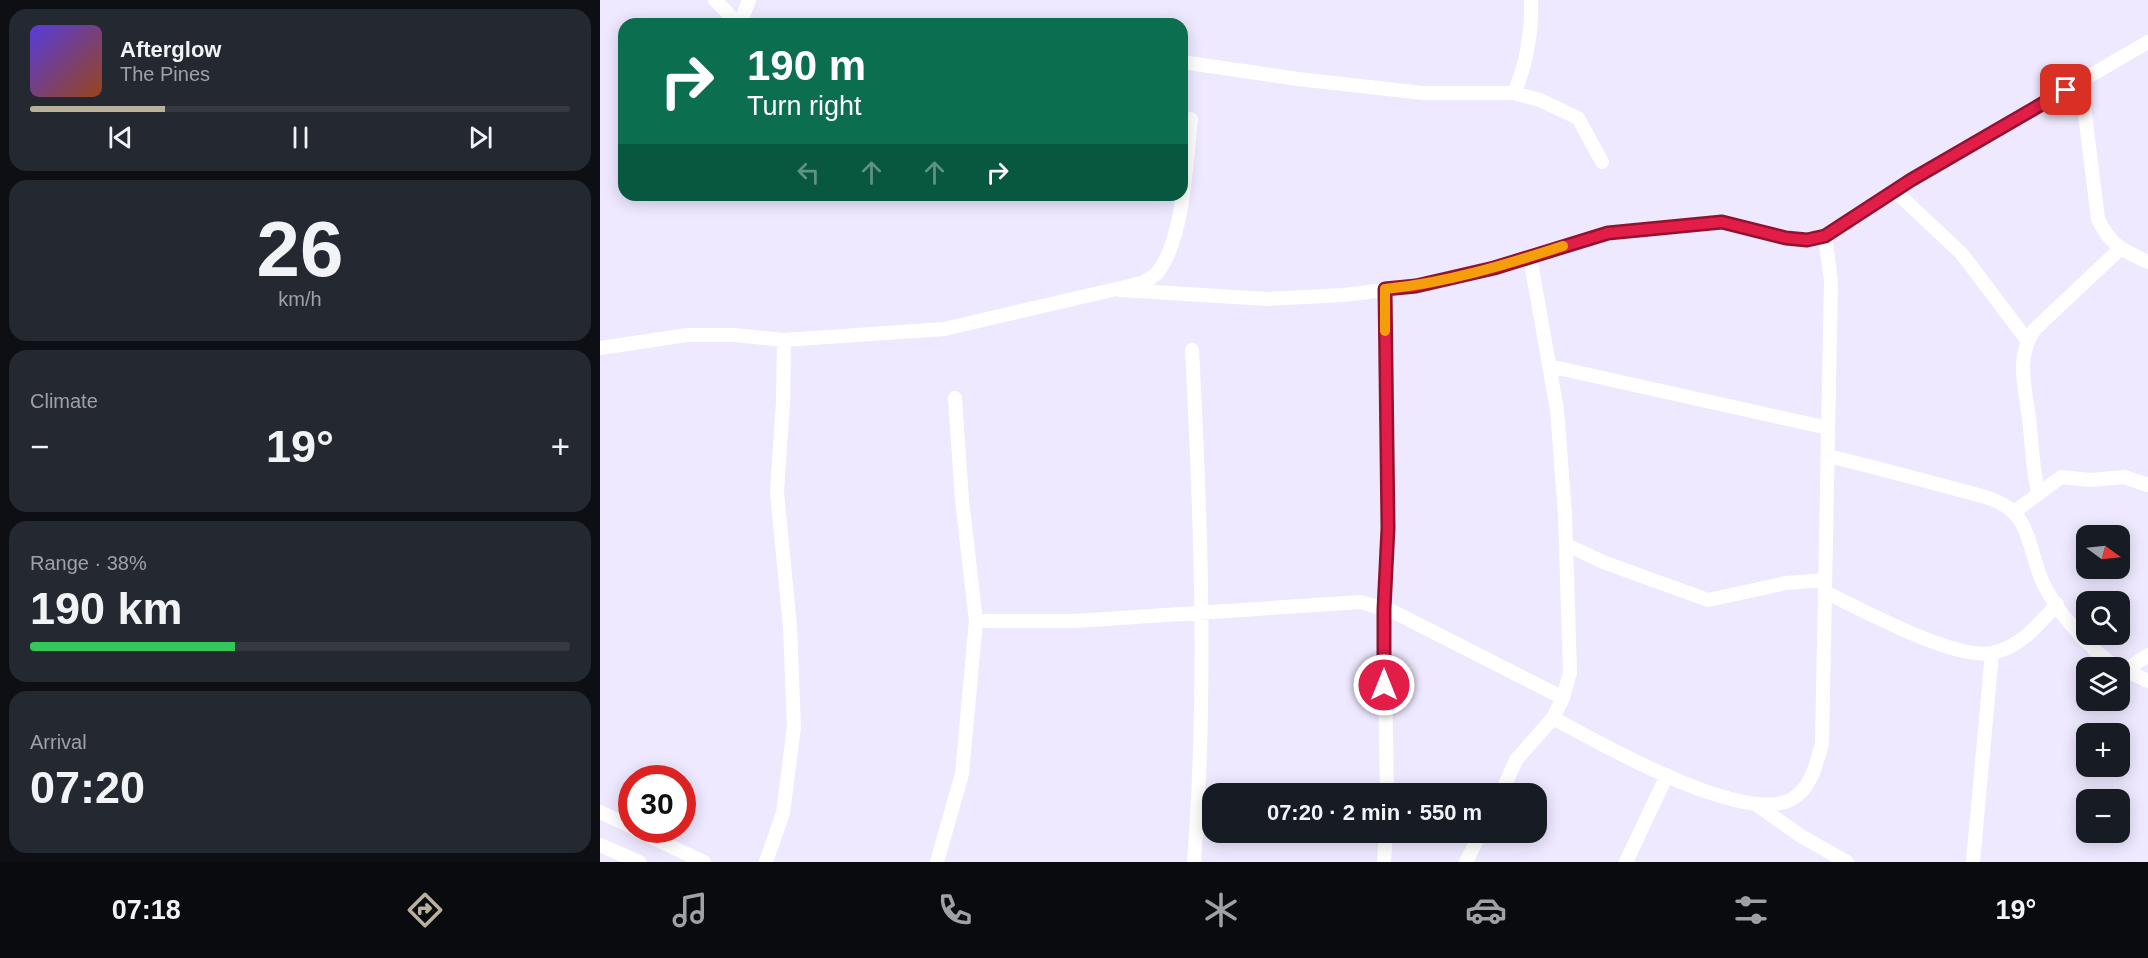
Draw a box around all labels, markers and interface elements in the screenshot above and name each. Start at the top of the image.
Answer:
text: Afterglow [120,37,221,62]
icon: right [648,42,726,120]
text: 190 m [747,42,866,89]
text: The Pines [120,63,210,85]
pin [2040,64,2091,115]
icon: arrive [2049,73,2082,106]
text: Turn right [747,91,862,121]
icon: previous [104,121,137,154]
icon: pause [284,121,317,154]
icon: next [464,121,497,154]
icon: left [792,156,825,189]
icon: ahead [855,156,888,189]
icon: ahead [918,156,951,189]
icon: right [981,156,1014,189]
text: 26 [257,205,343,293]
text: km/h [278,288,322,310]
text: Climate [30,390,98,412]
text: 19° [266,421,334,472]
text: − [30,428,49,465]
text: + [551,428,570,465]
north arrow [2076,525,2130,579]
map controls [2076,525,2130,843]
text: Range · 38% [30,552,147,574]
text: 190 km [30,583,183,634]
button: search [2076,591,2130,645]
position arrow [1352,653,1416,717]
button: layers [2076,657,2130,711]
button: + [2076,723,2130,777]
text: Arrival [30,731,87,753]
text: 07:20 [30,762,145,813]
speed limit sign: 30 [618,765,696,843]
button: − [2076,789,2130,843]
text: 07:20 · 2 min · 550 m [1267,800,1482,825]
icon: directions [404,889,446,931]
icon: music [669,889,711,931]
icon: phone [934,889,976,931]
icon: climate [1200,889,1242,931]
icon: car [1465,889,1507,931]
icon: filters [1730,889,1772,931]
text: 07:18 [112,895,181,925]
text: 19° [1995,895,2036,925]

